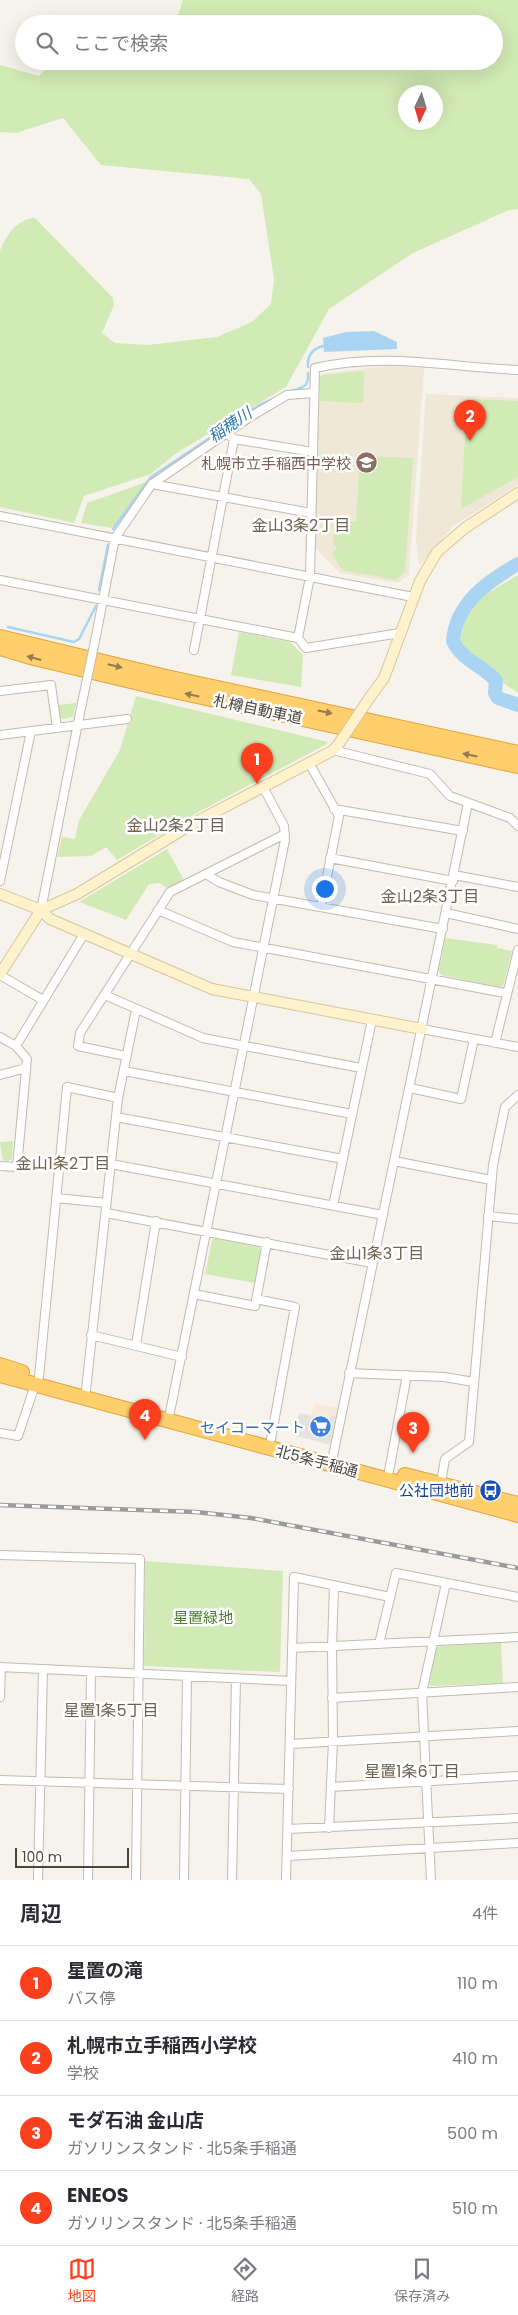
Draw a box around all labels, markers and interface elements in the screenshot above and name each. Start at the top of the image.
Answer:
search box [15,15,503,70]
icon: search [33,29,61,57]
text: ここで検索 [73,30,168,57]
north arrow [398,85,443,130]
pin: 2 [454,400,486,441]
water label: 稲穂川 [204,401,258,448]
school or university icon: 札幌市立手稲西中学校 [355,451,379,475]
place label: 札幌市立手稲西中学校 [201,453,351,474]
district label: 金山3条2丁目 [252,514,350,537]
one-way arrow [26,653,41,661]
one-way arrow [108,662,124,670]
street label: 札樽自動車道 [212,689,304,729]
one-way arrow [184,690,200,698]
one-way arrow [318,708,333,716]
pin: 1 [241,743,273,784]
one-way arrow [462,751,478,759]
district label: 金山2条2丁目 [127,814,225,837]
your location [312,876,338,902]
district label: 金山2条3丁目 [381,885,479,908]
district label: 金山1条2丁目 [16,1152,110,1175]
district label: 金山1条3丁目 [330,1242,424,1265]
pin: 4 [129,1399,161,1440]
pin: 3 [397,1412,429,1453]
supermarket icon: セイコーマート [309,1415,333,1439]
place label: セイコーマート [200,1417,305,1438]
street label: 北5条手稲通 [274,1440,360,1482]
bus stop icon: 公社団地前 [478,1478,502,1502]
place label: 公社団地前 [399,1480,474,1501]
park label: 星置緑地 [173,1607,233,1628]
district label: 星置1条5丁目 [63,1699,159,1722]
district label: 星置1条6丁目 [364,1760,460,1783]
scale bar [15,1845,129,1868]
text: 100 m [22,1847,62,1867]
text: 周辺 [20,1899,62,1928]
text: 4件 [472,1902,498,1925]
text: 星置の滝 [67,1957,143,1984]
text: 1 [33,1972,39,1995]
text: 110 m [457,1972,498,1995]
text: バス停 [67,1987,115,2010]
text: 札幌市立手稲西小学校 [67,2032,257,2059]
text: 2 [31,2047,41,2070]
text: 410 m [452,2047,498,2070]
text: 学校 [67,2062,99,2085]
text: モダ石油 金山店 [67,2107,204,2134]
text: 3 [31,2122,41,2145]
text: 500 m [447,2122,498,2145]
text: ガソリンスタンド · 北5条手稲通 [67,2137,297,2160]
text: ENEOS [67,2182,128,2209]
text: 4 [31,2197,41,2220]
text: 510 m [452,2197,498,2220]
text: ガソリンスタンド · 北5条手稲通 [67,2212,297,2235]
tab: 地図 [68,2255,96,2307]
tab: 経路 [231,2255,259,2307]
tab: 保存済み [394,2255,450,2307]

